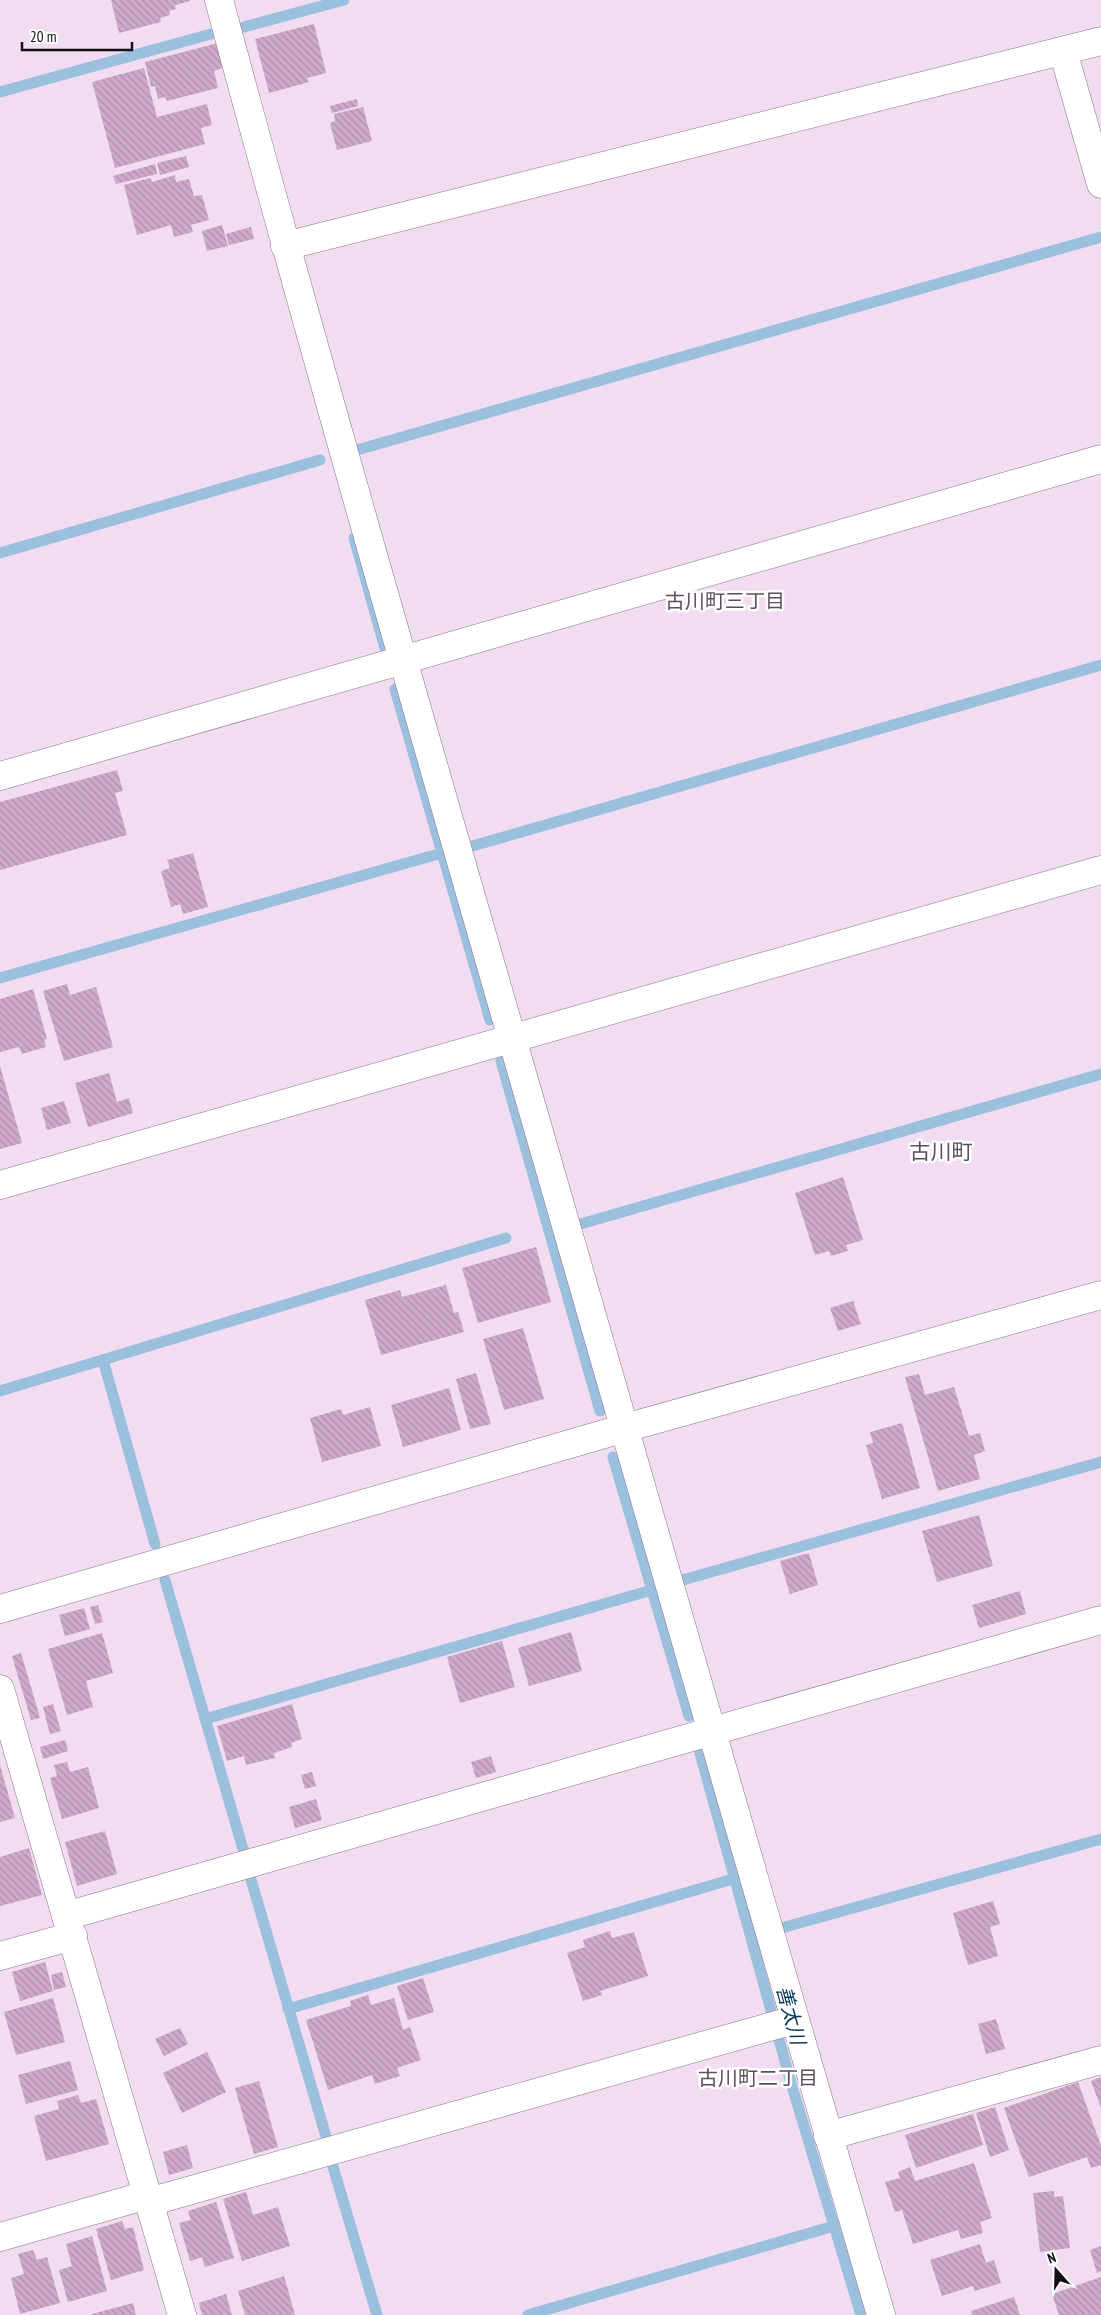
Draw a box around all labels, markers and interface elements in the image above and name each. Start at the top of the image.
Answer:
scale bar [22,20,132,52]
text: 20 m [30,27,56,46]
district label: 古川町三丁目 [665,588,785,614]
district label: 古川町 [910,1138,973,1165]
water label: 善太川 [771,1983,812,2049]
district label: 古川町二丁目 [698,2065,818,2091]
north arrow [1031,2245,1081,2295]
text: N [1045,2248,1058,2268]

